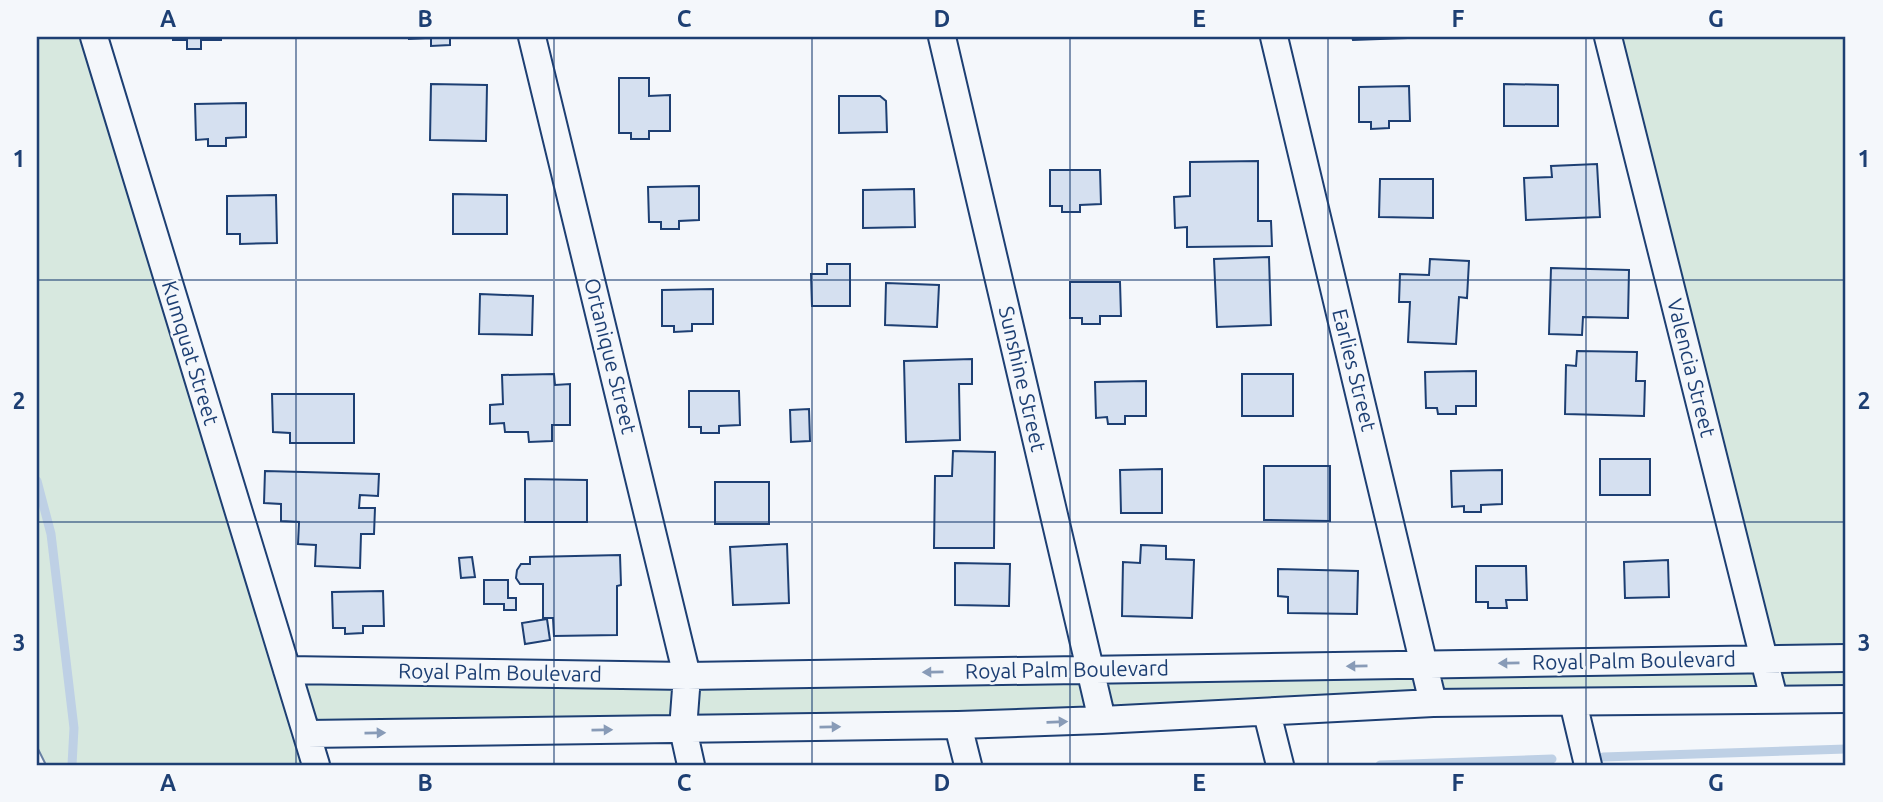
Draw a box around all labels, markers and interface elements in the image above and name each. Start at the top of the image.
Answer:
text: A [160,6,176,31]
text: B [417,6,433,31]
text: C [677,6,692,31]
text: D [934,6,950,31]
text: E [1192,6,1206,31]
text: F [1452,6,1465,31]
text: G [1708,6,1724,31]
text: 1 [13,146,25,171]
text: 1 [1858,146,1870,171]
street label: Ortanique Street [580,275,642,436]
street label: Kumquat Street [158,278,224,428]
street label: Valencia Street [1663,296,1721,440]
street label: Sunshine Street [995,304,1051,454]
street label: Earlies Street [1328,306,1382,433]
text: 2 [13,388,25,413]
text: 2 [1858,388,1870,413]
text: 3 [13,630,25,655]
text: 3 [1858,630,1870,655]
street label: Royal Palm Boulevard [1532,646,1736,674]
street label: Royal Palm Boulevard [965,655,1169,683]
street label: Royal Palm Boulevard [398,658,602,686]
one-way arrow [1497,658,1519,669]
one-way arrow [1345,660,1367,672]
one-way arrow [922,666,944,678]
one-way arrow [1047,716,1069,727]
one-way arrow [819,721,841,733]
one-way arrow [592,725,614,736]
one-way arrow [364,727,386,739]
text: A [160,770,176,795]
text: B [417,770,433,795]
text: C [677,770,692,795]
text: D [934,770,950,795]
text: E [1192,770,1206,795]
text: F [1452,770,1465,795]
text: G [1708,770,1724,795]

